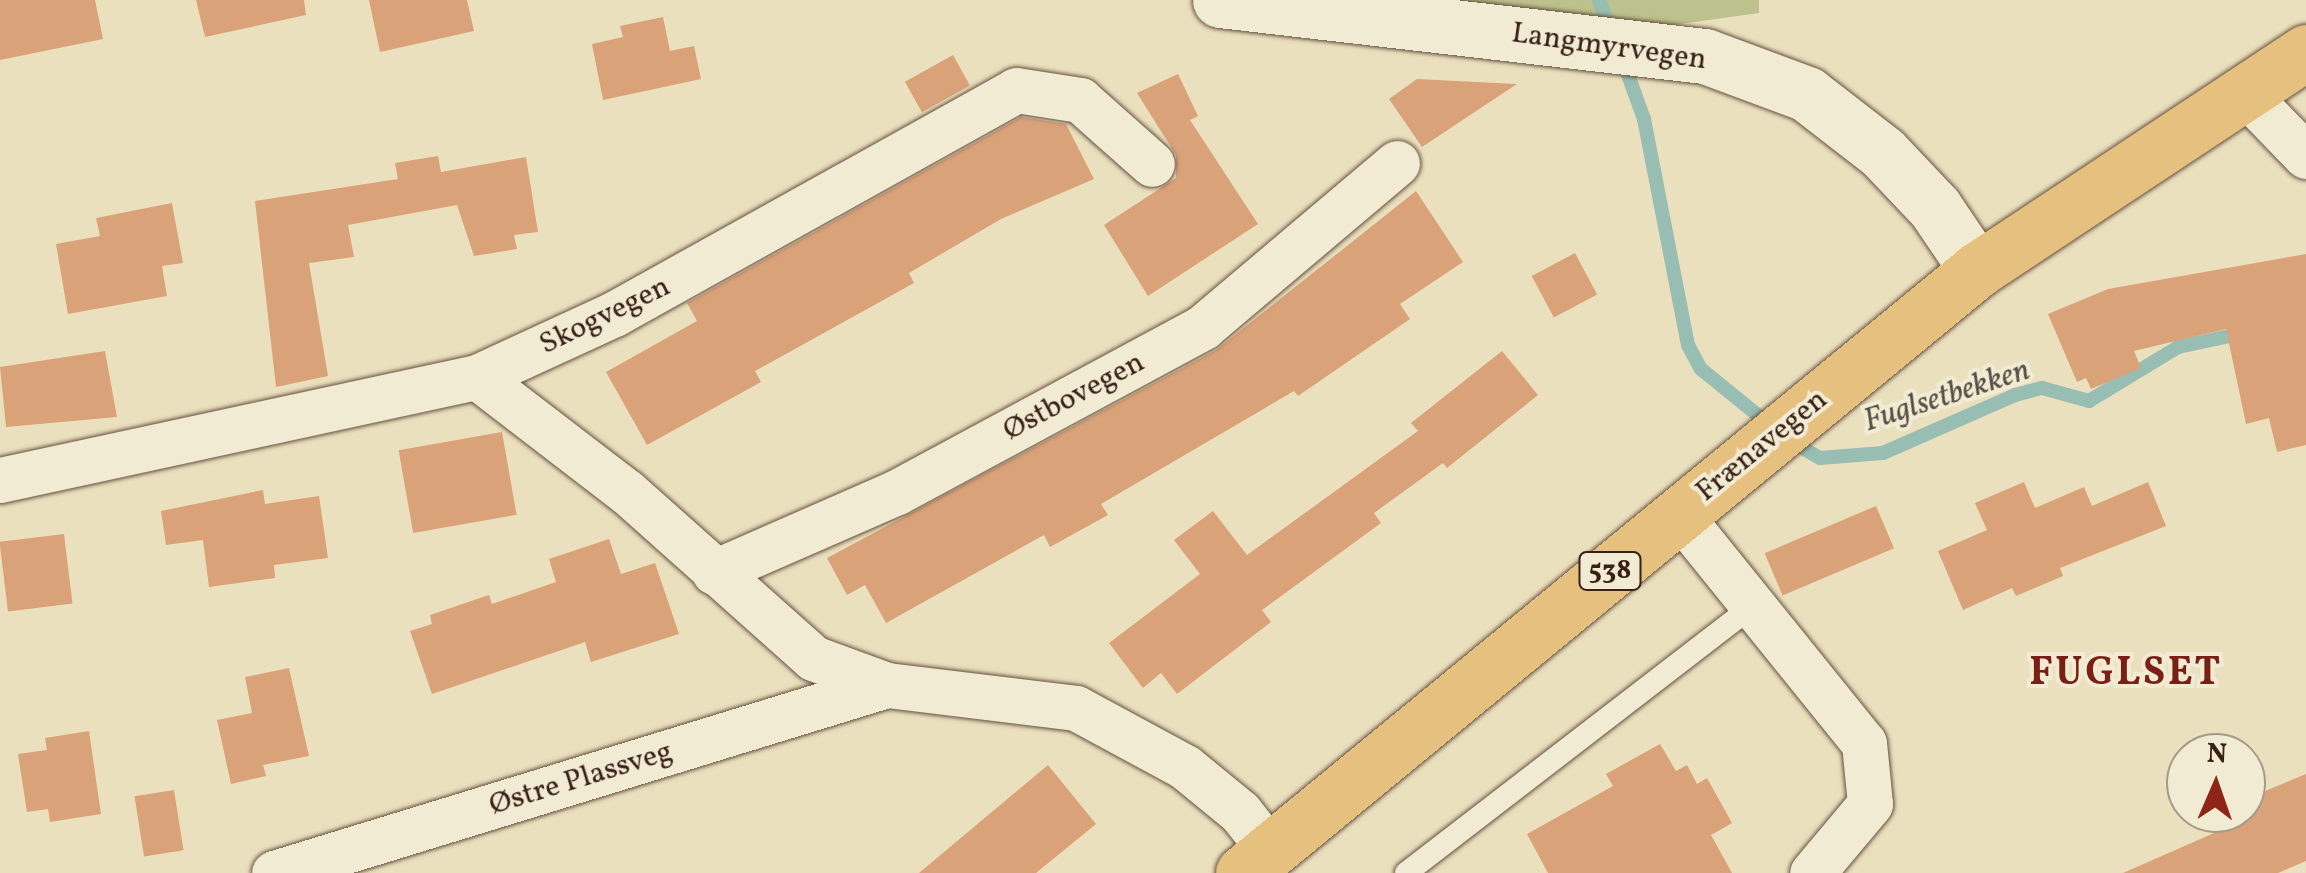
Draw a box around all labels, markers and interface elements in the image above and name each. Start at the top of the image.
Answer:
street label: Langmyrvegen [1509,16,1709,78]
street label: Skogvegen [534,269,676,363]
street label: Østbovegen [997,345,1151,449]
water label: Fuglsetbekken [1859,352,2035,442]
street label: Frænavegen [1689,382,1835,510]
road number: 538 [1578,548,1642,594]
district label: FUGLSET [2029,650,2223,698]
north arrow [2166,733,2266,833]
street label: Østre Plassveg [485,734,677,824]
text: N [2206,735,2228,774]

